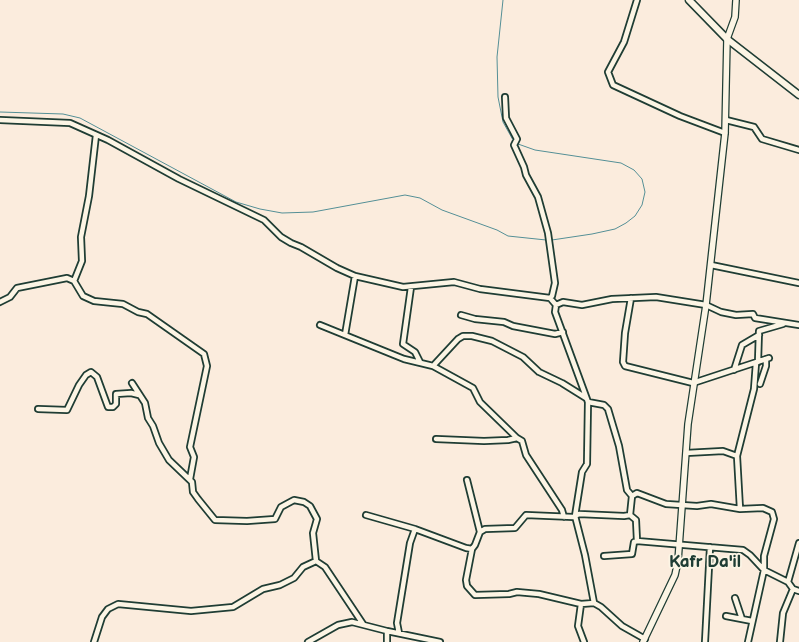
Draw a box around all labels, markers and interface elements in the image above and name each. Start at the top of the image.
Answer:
district label: Kafr Da'il [669,553,741,573]

